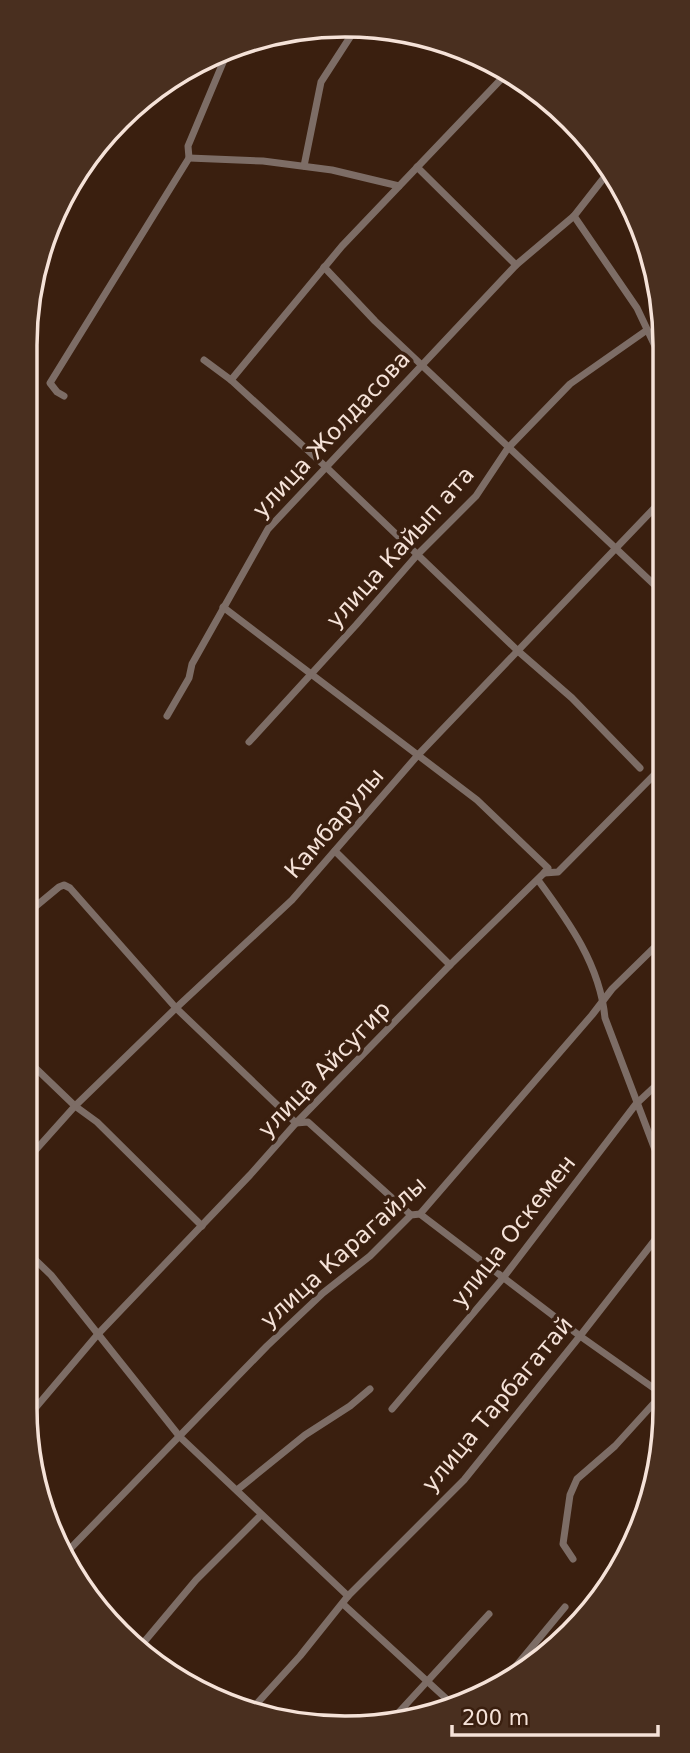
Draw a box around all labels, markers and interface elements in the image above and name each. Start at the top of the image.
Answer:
street label: улица Жолдасова [247,345,415,523]
street label: улица Кайып ата [321,461,479,633]
street label: Камбарулы [279,763,389,883]
street label: улица Айсугир [253,996,395,1142]
street label: улица Оскемен [446,1150,580,1312]
street label: улица Карагайлы [255,1171,431,1333]
street label: улица Тарбагатай [416,1311,578,1497]
scale bar [452,1694,658,1738]
text: 200 m [462,1706,529,1730]

